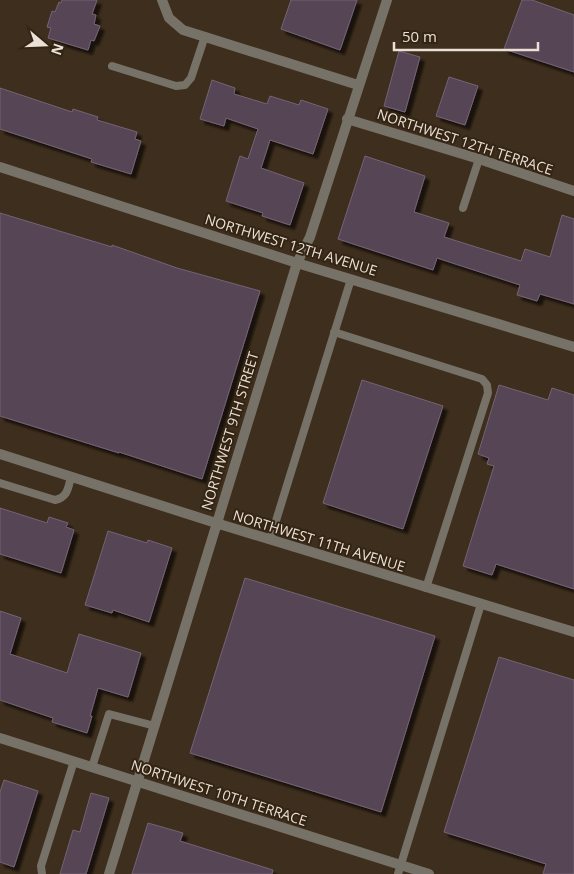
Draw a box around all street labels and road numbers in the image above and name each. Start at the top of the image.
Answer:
street label: NORTHWEST 12TH TERRACE [375,104,555,179]
street label: NORTHWEST 12TH AVENUE [203,209,380,280]
street label: NORTHWEST 9TH STREET [196,349,263,512]
street label: NORTHWEST 11TH AVENUE [231,505,408,576]
street label: NORTHWEST 10TH TERRACE [129,755,309,830]

